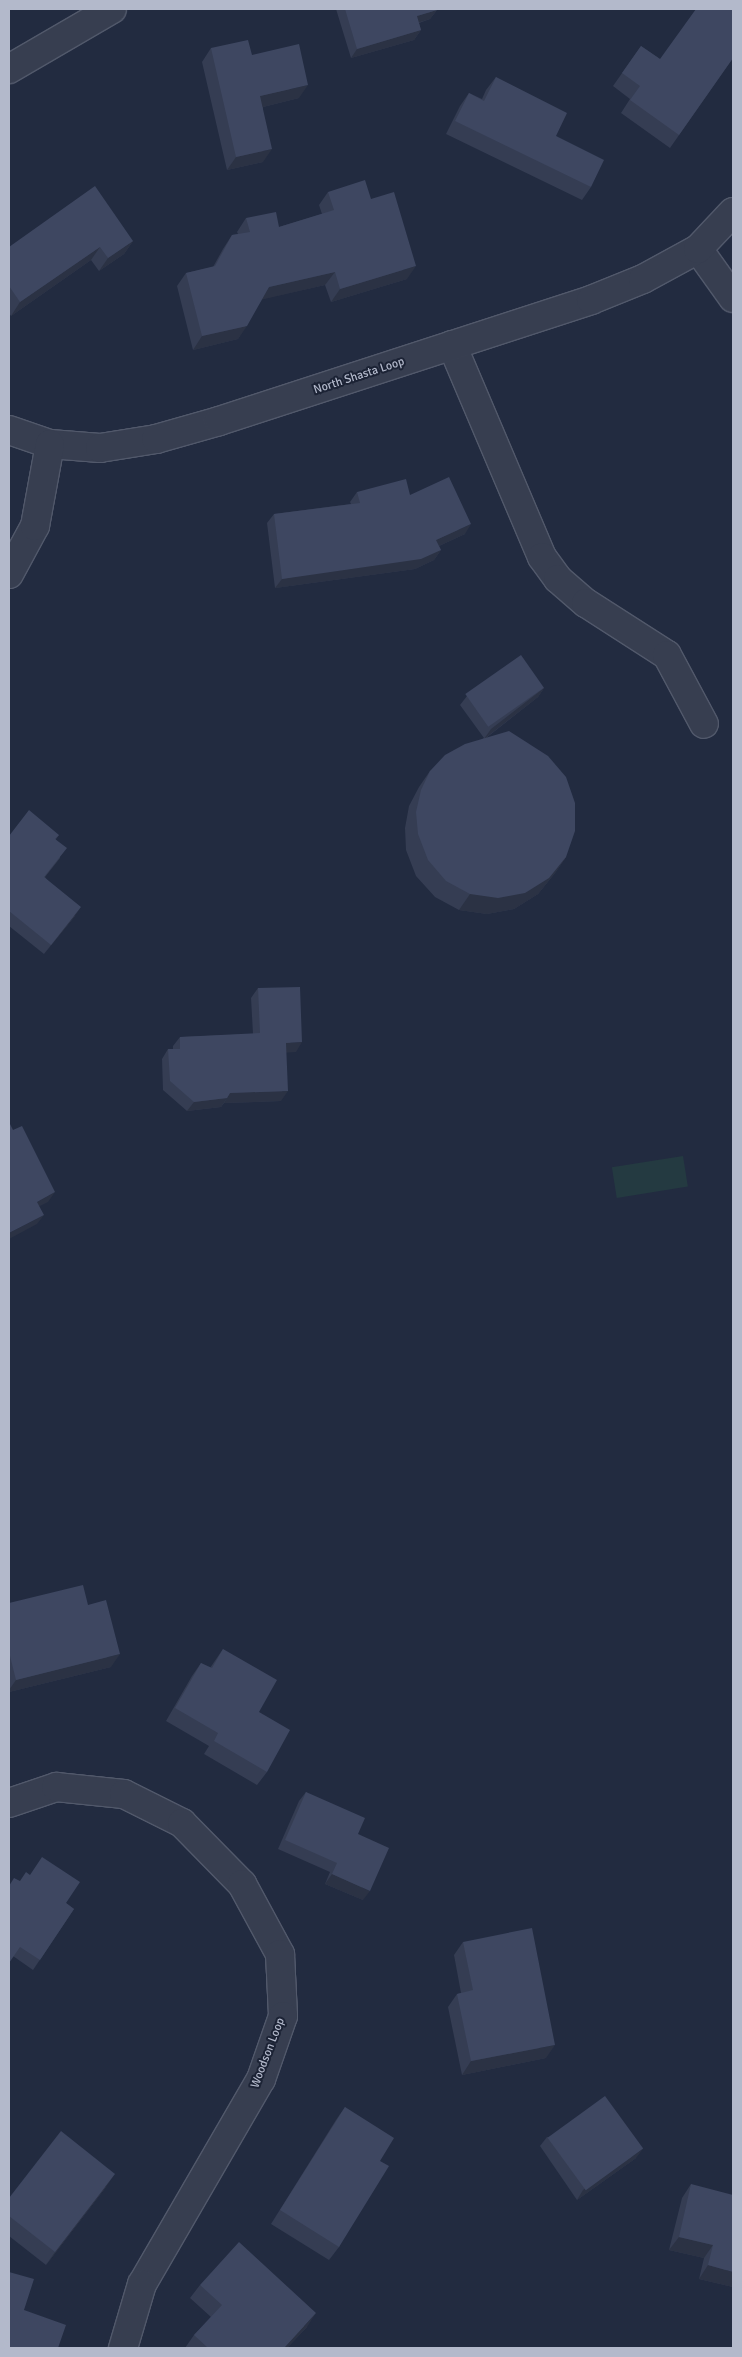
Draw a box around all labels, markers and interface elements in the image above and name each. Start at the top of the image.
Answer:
street label: North Shasta Loop [312,355,406,397]
street label: Woodson Loop [248,2016,288,2090]

